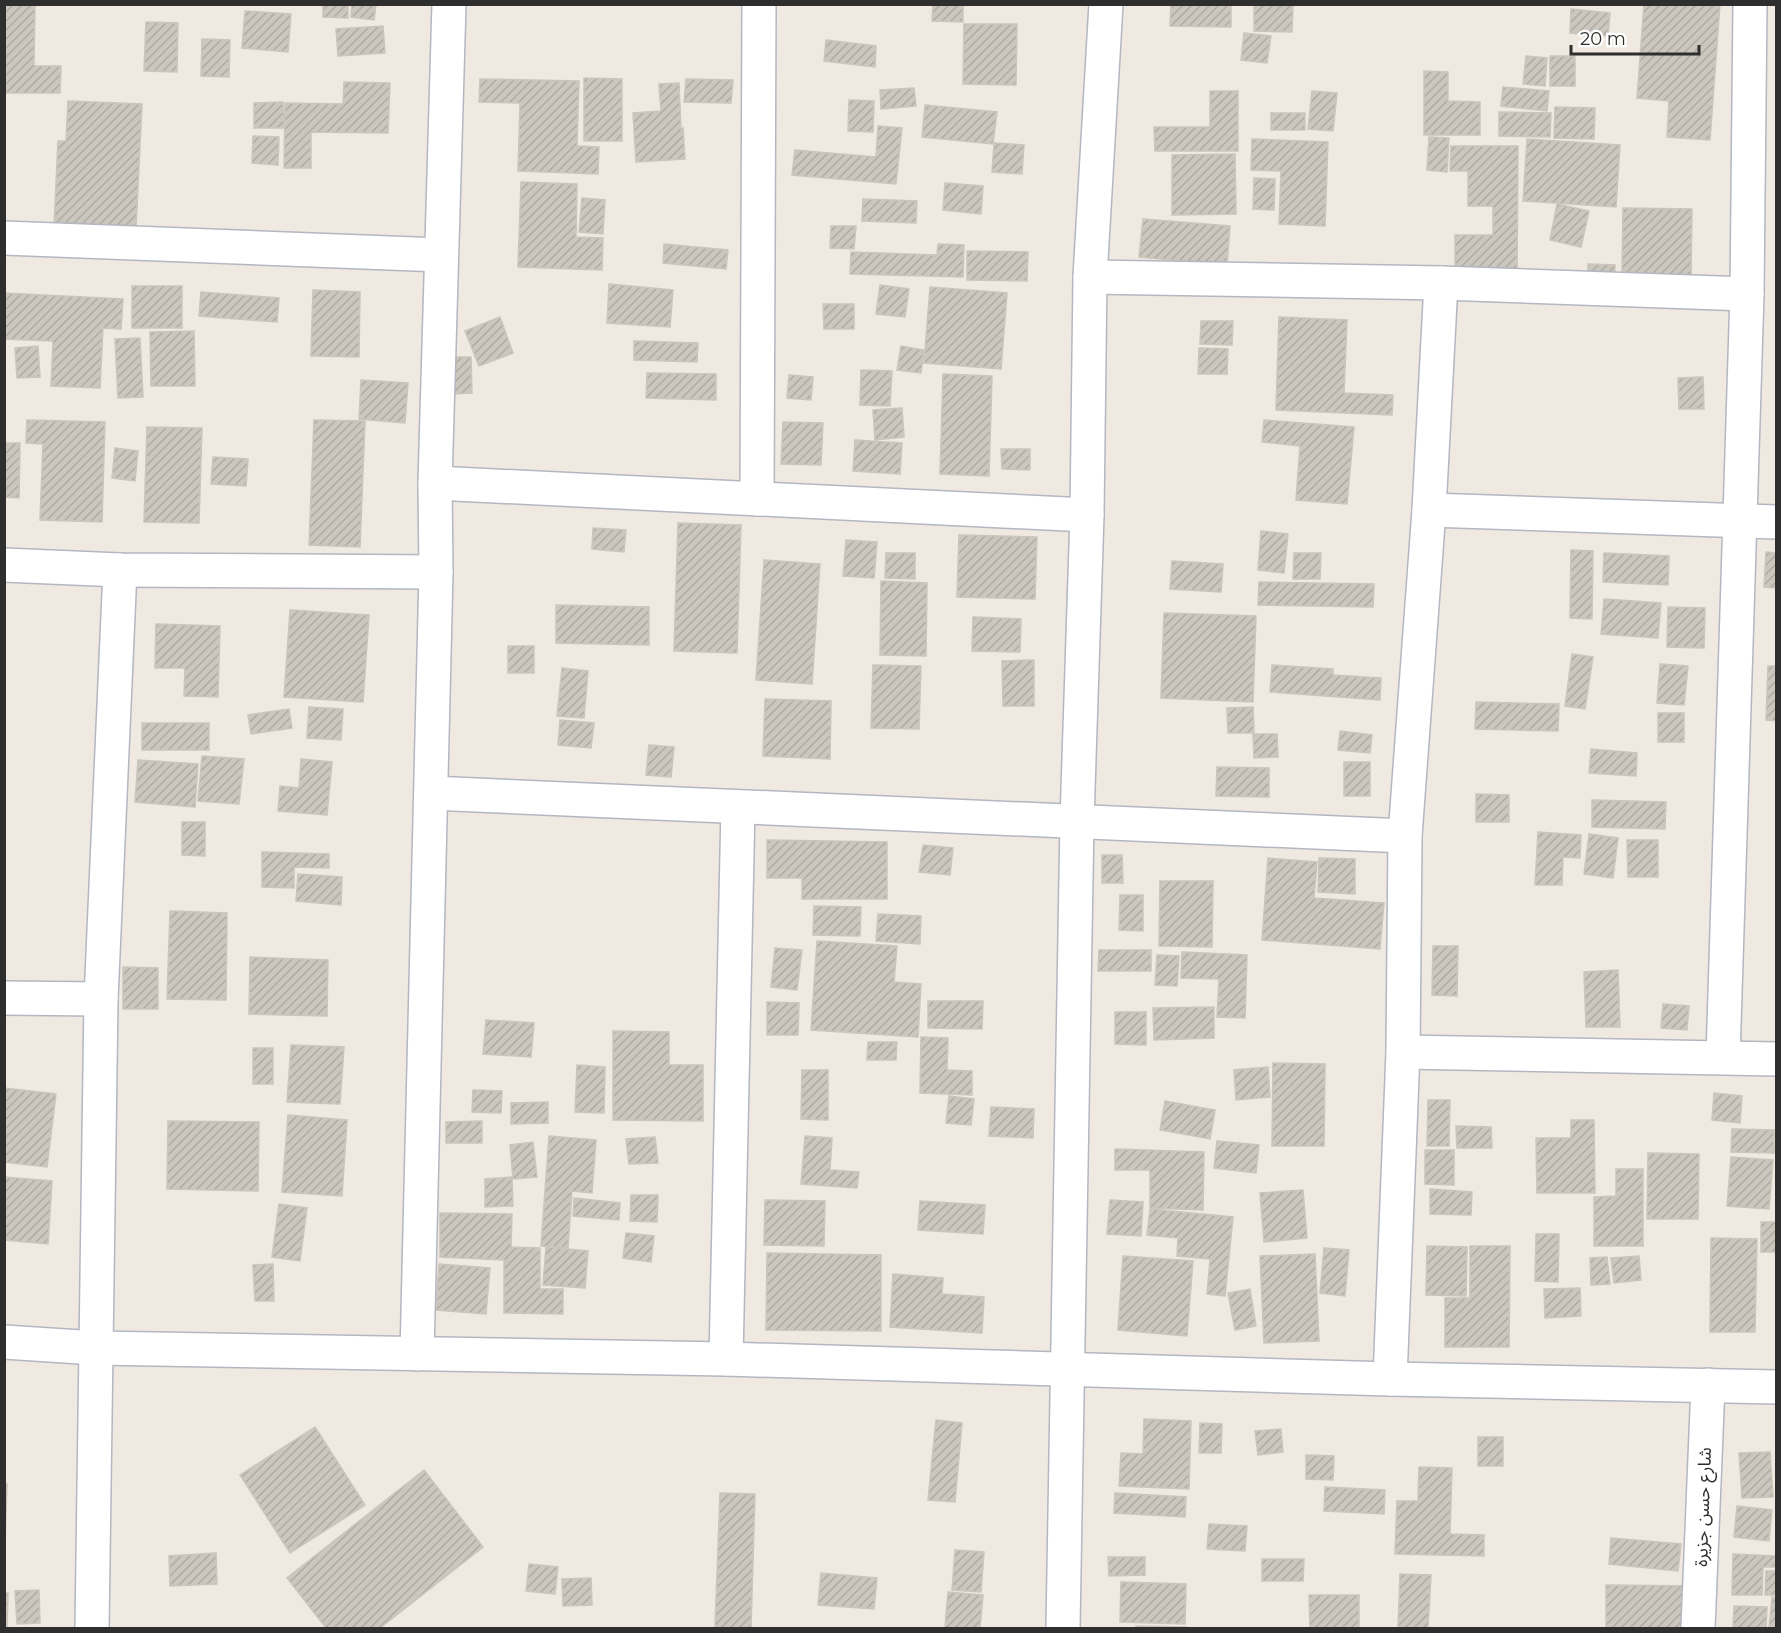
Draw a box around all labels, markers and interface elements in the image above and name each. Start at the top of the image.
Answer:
scale bar [1571,18,1698,56]
text: 20 m [1580,28,1626,50]
street label: شارع حسن جزيرة [1690,1447,1719,1567]

